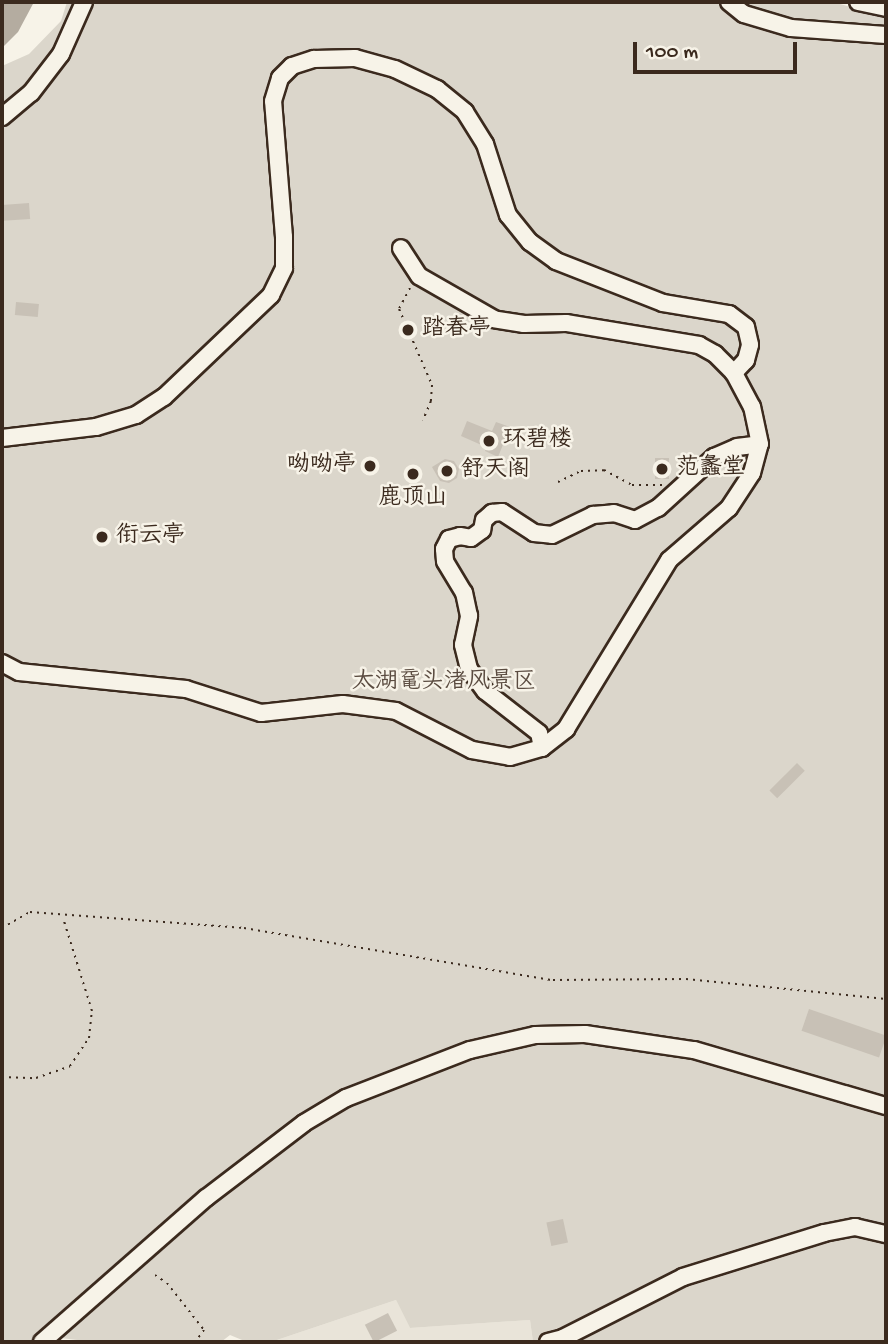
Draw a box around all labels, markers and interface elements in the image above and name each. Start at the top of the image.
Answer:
scale bar [636,28,800,72]
text: 100 m [646,41,698,66]
place label: 踏春亭 [422,316,491,344]
marker: 踏春亭 [400,322,416,338]
place label: 环碧楼 [503,427,572,455]
marker: 环碧楼 [481,433,497,449]
place label: 呦呦亭 [287,452,356,480]
place label: 范蠡堂 [676,455,745,483]
place label: 舒天阁 [461,457,530,485]
marker: 呦呦亭 [362,458,378,474]
marker: 范蠡堂 [654,461,670,477]
marker: 舒天阁 [439,463,455,479]
marker: 鹿顶山 [405,466,421,482]
place label: 鹿顶山 [379,485,447,513]
place label: 衔云亭 [116,523,185,551]
marker: 衔云亭 [94,529,110,545]
park label: 太湖鼋头渚风景区 [352,669,536,697]

